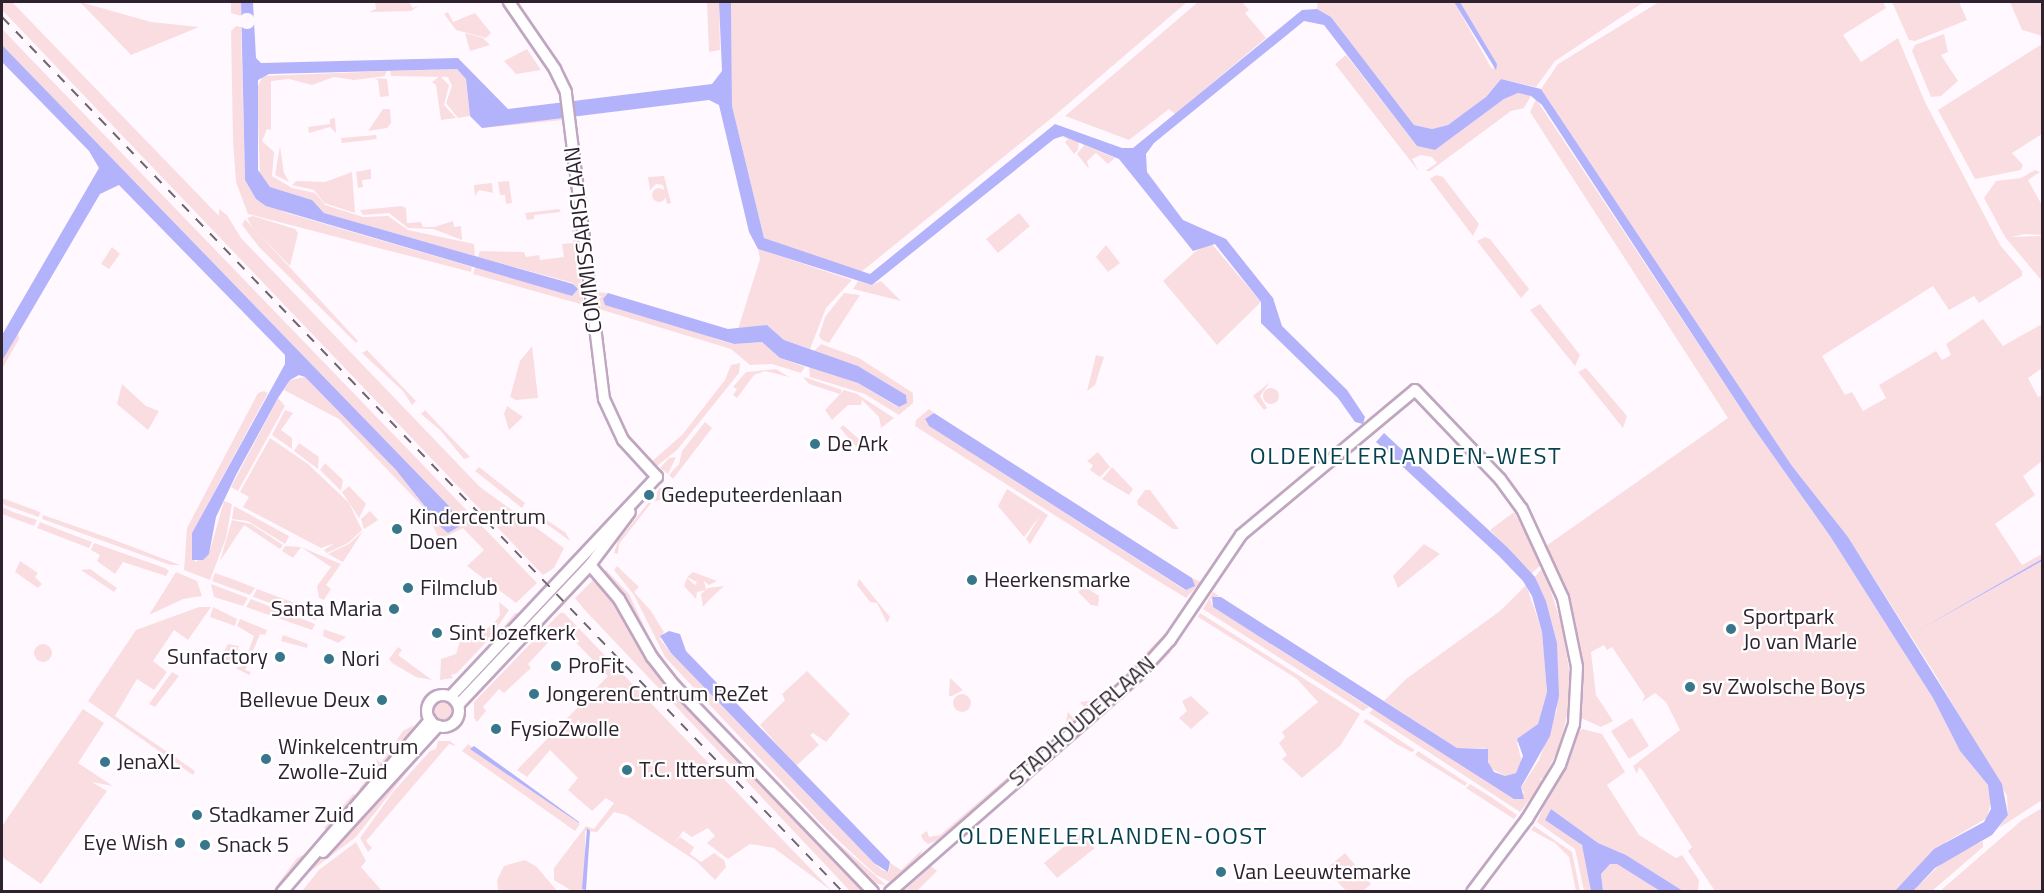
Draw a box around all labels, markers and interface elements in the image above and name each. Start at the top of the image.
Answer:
street label: COMMISSARISLAAN [558,145,608,335]
place label: De Ark [827,431,888,457]
marker: De Ark [808,437,822,451]
district label: OLDENELERLANDEN-WEST [1250,442,1562,470]
place label: Gedeputeerdenlaan [661,482,842,508]
marker: Gedeputeerdenlaan [642,488,656,502]
place label: Kindercentrum Doen [409,503,546,554]
marker: Kindercentrum Doen [390,522,404,536]
place label: Heerkensmarke [984,567,1130,593]
marker: Heerkensmarke [965,573,979,587]
place label: Filmclub [420,575,498,601]
marker: Filmclub [401,581,415,595]
place label: Santa Maria [271,596,382,622]
marker: Santa Maria [387,602,401,616]
place label: Sportpark Jo van Marle [1743,603,1857,654]
place label: Sint Jozefkerk [449,620,576,646]
marker: Sportpark Jo van Marle [1724,622,1738,636]
marker: Sint Jozefkerk [430,626,444,640]
place label: Sunfactory [167,644,268,670]
place label: Nori [341,646,380,672]
marker: Sunfactory [273,650,287,664]
street label: STADHOUDERLAAN [1004,650,1160,792]
marker: Nori [322,652,336,666]
place label: ProFit [568,653,624,679]
marker: ProFit [549,659,563,673]
place label: sv Zwolsche Boys [1702,674,1866,700]
marker: sv Zwolsche Boys [1683,680,1697,694]
place label: JongerenCentrum ReZet [546,681,768,707]
place label: Bellevue Deux [239,687,370,713]
marker: JongerenCentrum ReZet [527,687,541,701]
marker: Bellevue Deux [375,693,389,707]
place label: FysioZwolle [510,716,619,742]
marker: FysioZwolle [487,720,505,738]
place label: Winkelcentrum Zwolle-Zuid [278,733,418,784]
place label: JenaXL [117,749,180,775]
marker: Winkelcentrum Zwolle-Zuid [259,752,273,766]
marker: JenaXL [98,755,112,769]
place label: T.C. Ittersum [639,757,755,783]
marker: T.C. Ittersum [620,763,634,777]
place label: Stadkamer Zuid [209,802,354,828]
marker: Stadkamer Zuid [190,808,204,822]
district label: OLDENELERLANDEN-OOST [958,822,1268,850]
place label: Eye Wish [83,830,168,856]
place label: Snack 5 [217,832,289,858]
marker: Eye Wish [173,836,187,850]
marker: Snack 5 [198,838,212,852]
place label: Van Leeuwtemarke [1233,859,1411,885]
marker: Van Leeuwtemarke [1214,865,1228,879]

